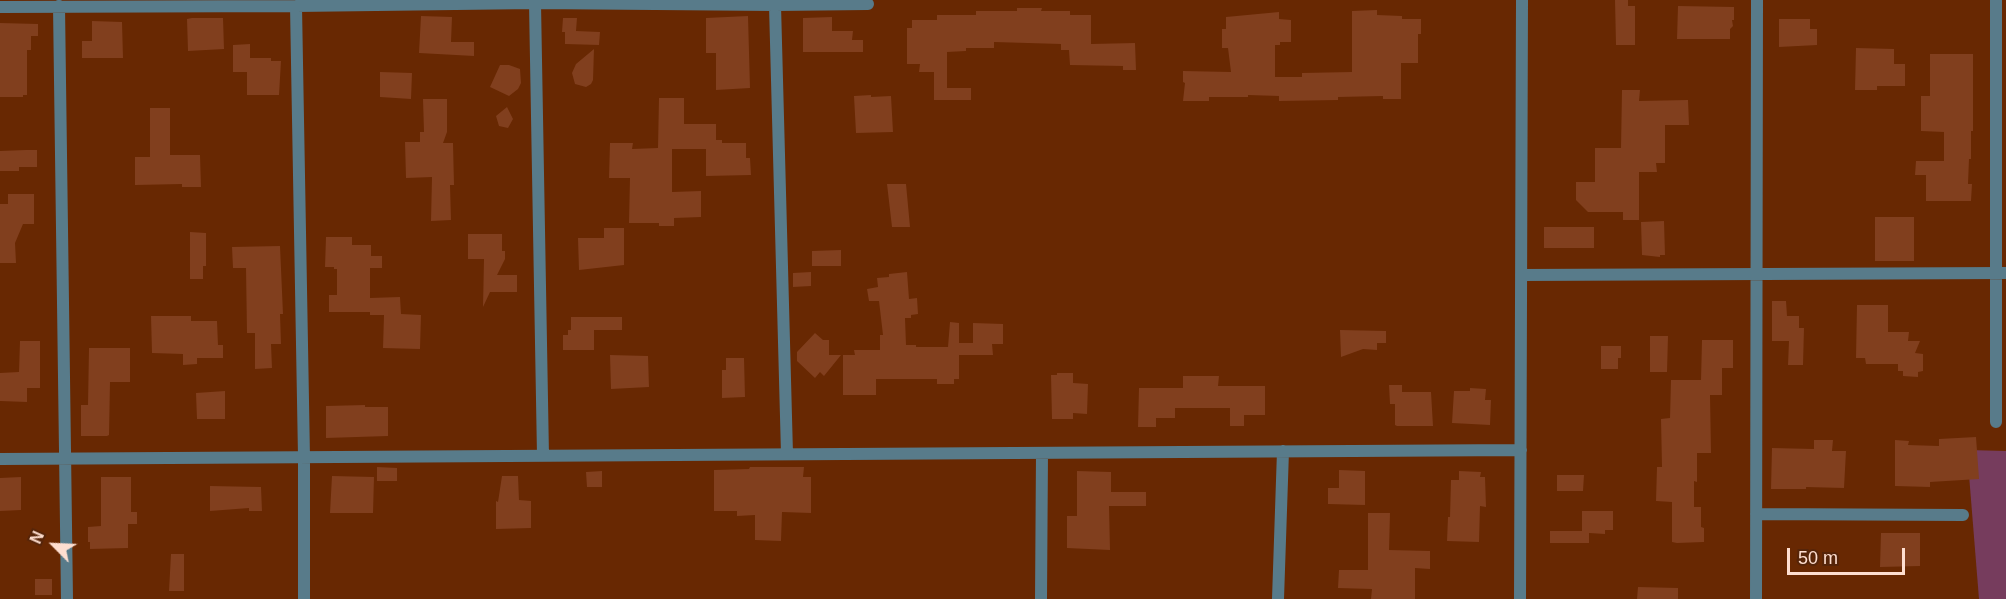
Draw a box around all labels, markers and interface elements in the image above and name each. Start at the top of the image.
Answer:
north arrow [24,515,84,575]
text: N [27,529,47,546]
scale bar [1790,536,1908,574]
text: 50 m [1798,548,1838,568]

